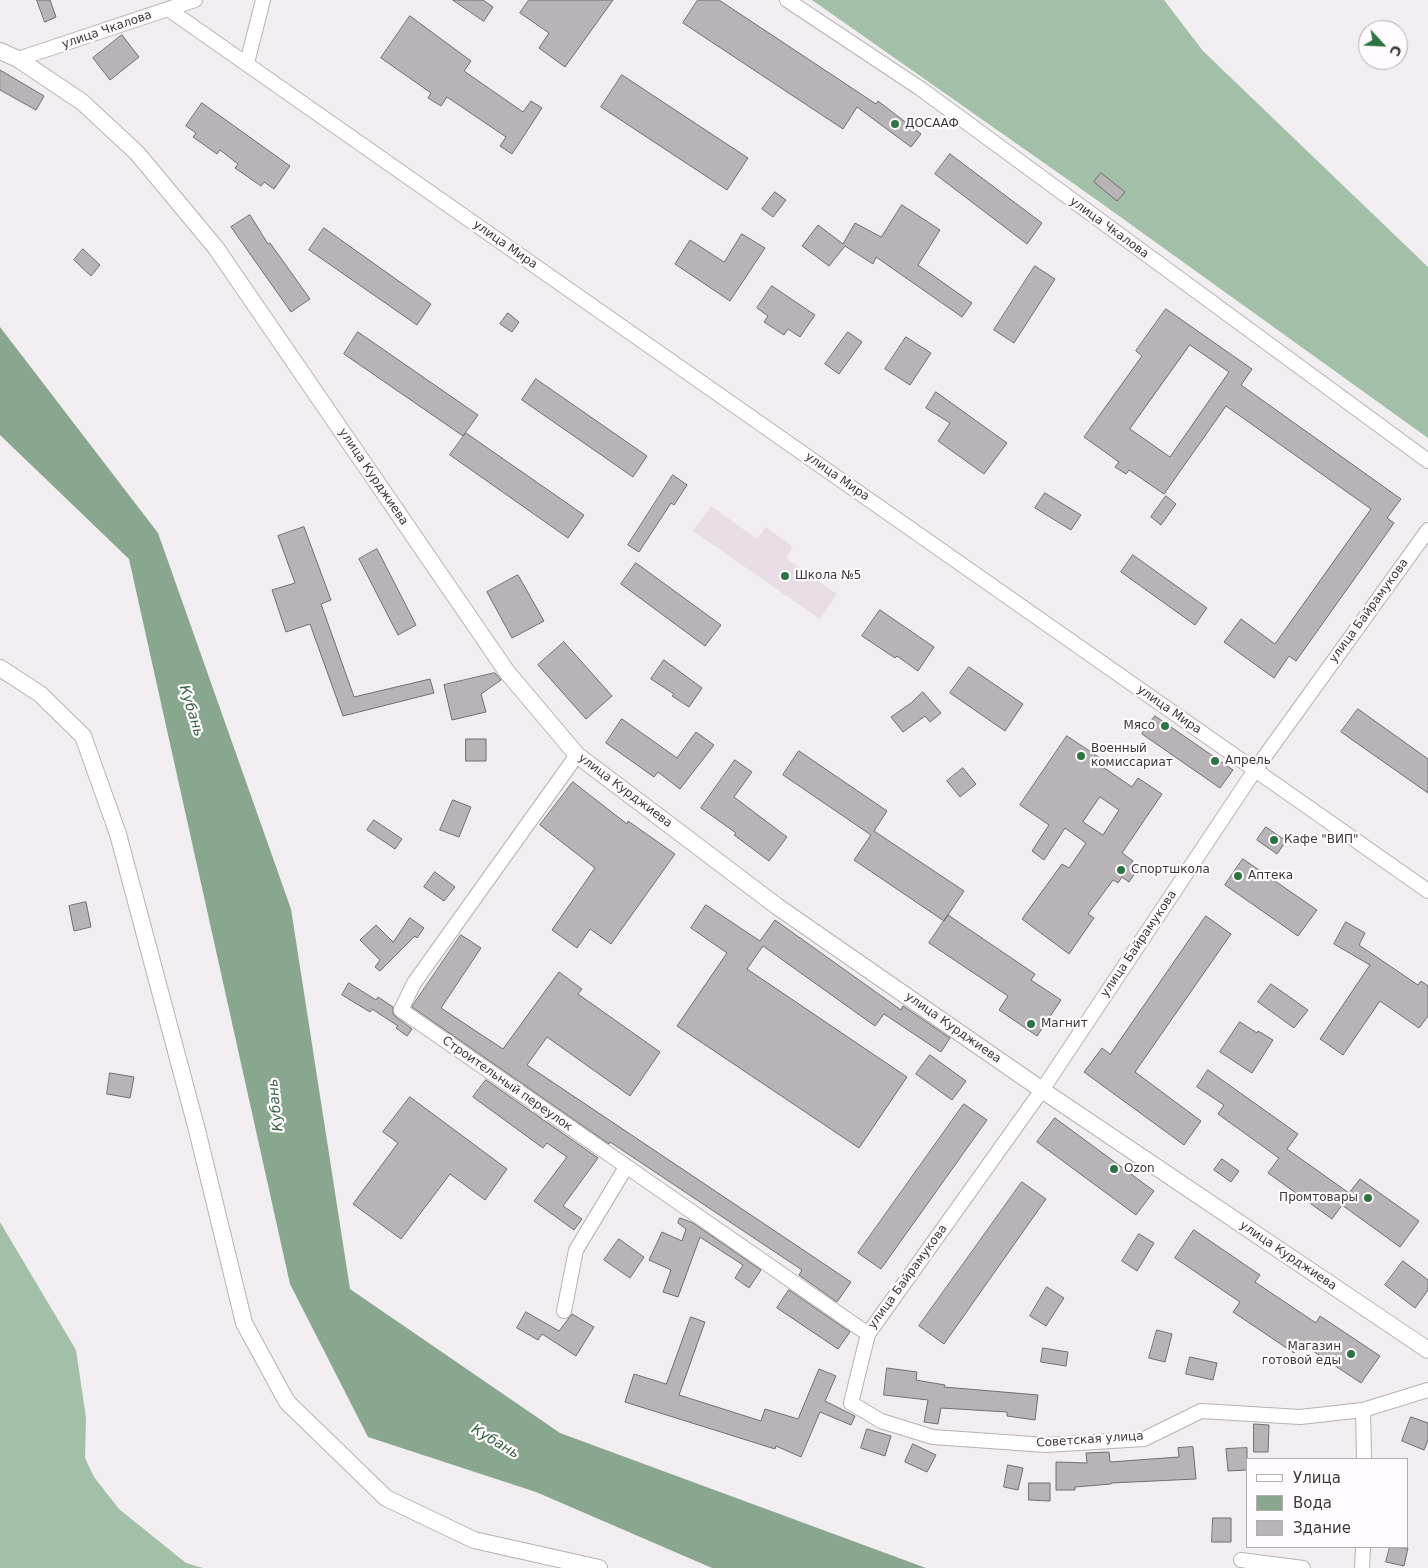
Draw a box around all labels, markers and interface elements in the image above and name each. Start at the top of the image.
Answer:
street label: улица Чкалова [60,8,154,52]
north arrow [1358,20,1408,70]
text: С [1386,43,1405,59]
place label: ДОСААФ [905,117,959,131]
marker: ДОСААФ [889,118,901,130]
street label: улица Чкалова [1067,194,1151,262]
street label: улица Мира [470,218,540,272]
street label: улица Курджиева [335,426,411,528]
street label: улица Мира [802,450,872,504]
street label: улица Байрамукова [1326,556,1412,666]
place label: Школа №5 [795,569,861,583]
marker: Школа №5 [779,570,791,582]
water label: Кубань [175,683,207,739]
street label: улица Мира [1134,683,1204,737]
place label: Мясо [1123,719,1155,733]
marker: Мясо [1159,720,1171,732]
place label: Военный комиссариат [1091,742,1173,770]
marker: Военный комиссариат [1075,750,1087,762]
street label: улица Курджиева [575,751,675,831]
place label: Апрель [1225,754,1271,768]
marker: Апрель [1209,755,1221,767]
place label: Кафе "ВИП" [1284,833,1359,847]
marker: Кафе "ВИП" [1268,834,1280,846]
place label: Спортшкола [1131,863,1210,877]
marker: Спортшкола [1115,864,1127,876]
place label: Аптека [1248,869,1293,883]
marker: Аптека [1232,870,1244,882]
street label: улица Байрамукова [1098,888,1180,1000]
street label: улица Курджиева [902,989,1004,1067]
place label: Магнит [1041,1017,1088,1031]
marker: Магнит [1025,1018,1037,1030]
street label: Строительный переулок [439,1033,575,1135]
water label: Кубань [265,1078,287,1132]
place label: Ozon [1124,1162,1155,1176]
marker: Ozon [1108,1163,1120,1175]
place label: Промтовары [1279,1191,1358,1205]
marker: Промтовары [1362,1192,1374,1204]
street label: улица Курджиева [1237,1218,1339,1294]
street label: улица Байрамукова [865,1222,951,1332]
place label: Магазин готовой еды [1262,1340,1341,1368]
marker: Магазин готовой еды [1345,1348,1357,1360]
water label: Кубань [468,1421,522,1463]
street label: Советская улица [1036,1429,1144,1451]
legend [1246,1458,1408,1548]
text: Улица [1293,1469,1341,1487]
text: Вода [1293,1494,1332,1512]
text: Здание [1293,1519,1351,1537]

